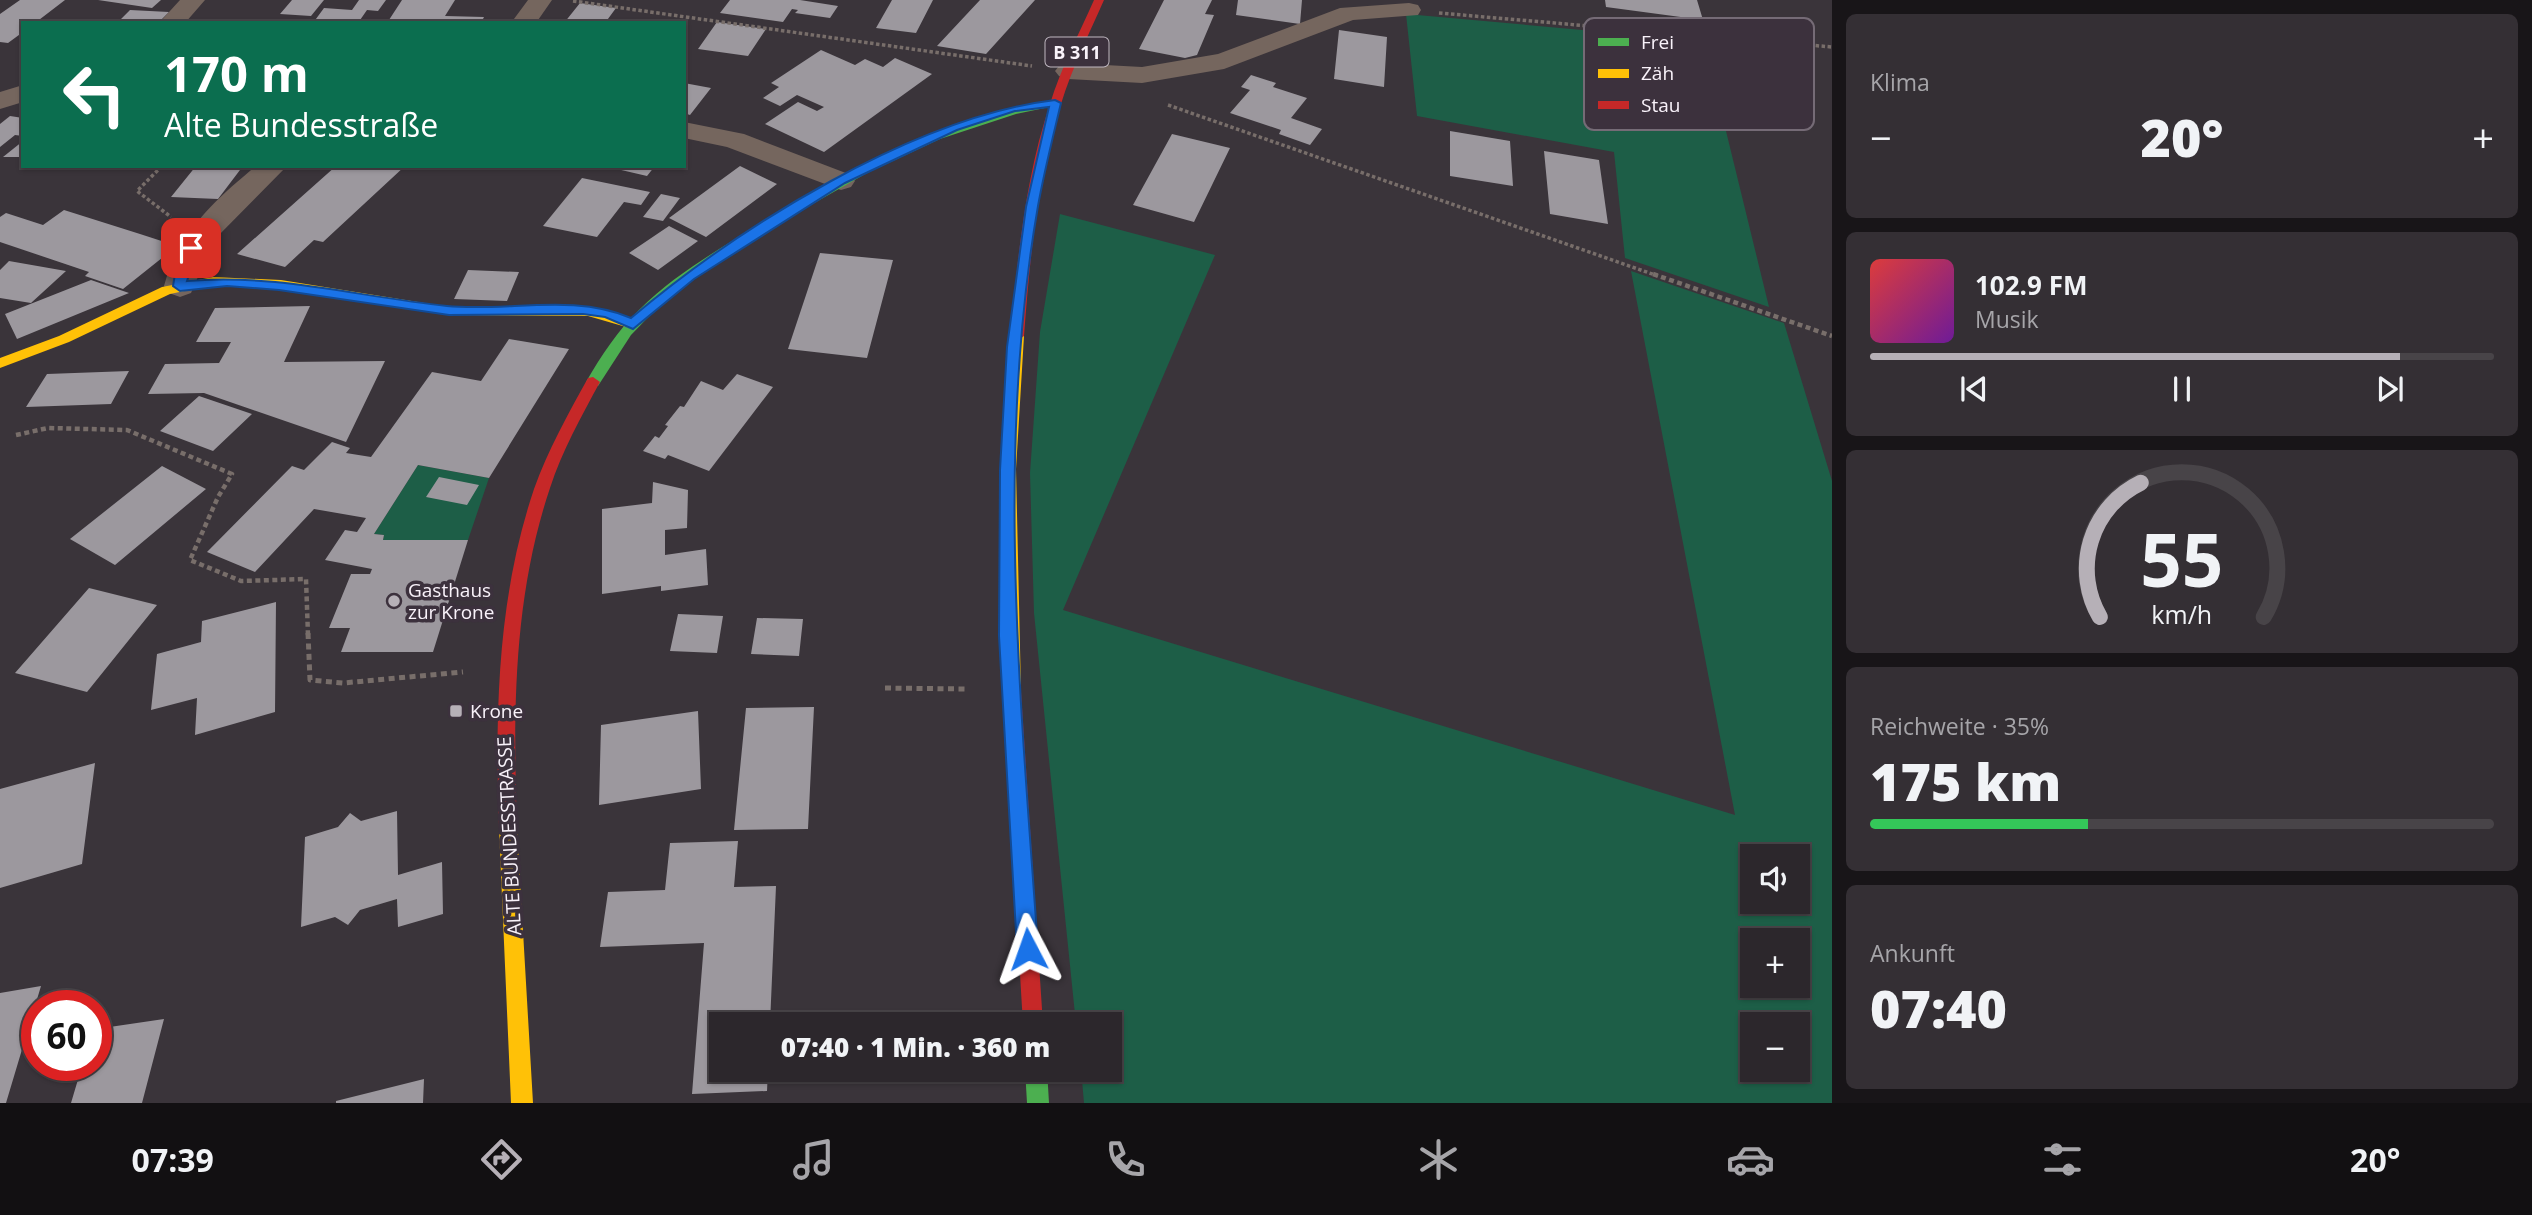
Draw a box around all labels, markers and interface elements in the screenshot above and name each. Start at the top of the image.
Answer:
legend [1584,18,1814,130]
text: Frei [1641,29,1674,55]
road number: B 311 [1046,38,1108,66]
text: 170 m [164,40,309,106]
icon: left [49,49,140,140]
text: Zäh [1641,60,1674,86]
text: Klima [1870,66,1930,98]
text: Stau [1641,92,1680,118]
text: 20° [2141,101,2223,172]
text: Alte Bundesstraße [164,103,438,146]
text: − [1870,111,1892,163]
text: + [2472,111,2494,163]
pin [161,218,221,278]
icon: arrive [172,229,210,267]
text: 102.9 FM [1975,267,2087,303]
text: Musik [1975,303,2039,335]
icon: previous [1955,370,1993,408]
icon: pause [2163,370,2201,408]
icon: next [2371,370,2409,408]
text: 55 [2140,510,2224,609]
place label: Gasthaus zur Krone [408,577,494,625]
marker: Gasthaus zur Krone [386,593,402,609]
text: km/h [2152,597,2212,631]
place label: Krone [470,698,523,724]
marker: Krone [448,703,464,719]
text: Reichweite · 35% [1870,710,2049,742]
street label: ALTE BUNDESSTRASSE [491,736,527,936]
text: 175 km [1870,745,2061,816]
map controls [1740,844,1810,1082]
button: sound [1740,844,1810,914]
position arrow [991,912,1065,986]
button: + [1740,928,1810,998]
text: Ankunft [1870,937,1955,969]
text: 07:40 [1870,972,2007,1043]
speed limit sign: 60 [21,990,112,1081]
button: − [1740,1012,1810,1082]
text: 07:40 · 1 Min. · 360 m [781,1029,1050,1065]
icon: directions [477,1135,526,1184]
icon: music [789,1135,838,1184]
icon: phone [1101,1135,1150,1184]
icon: climate [1414,1135,1463,1184]
icon: car [1726,1135,1775,1184]
icon: filters [2038,1135,2087,1184]
text: 07:39 [132,1138,214,1181]
text: 20° [2350,1138,2400,1181]

